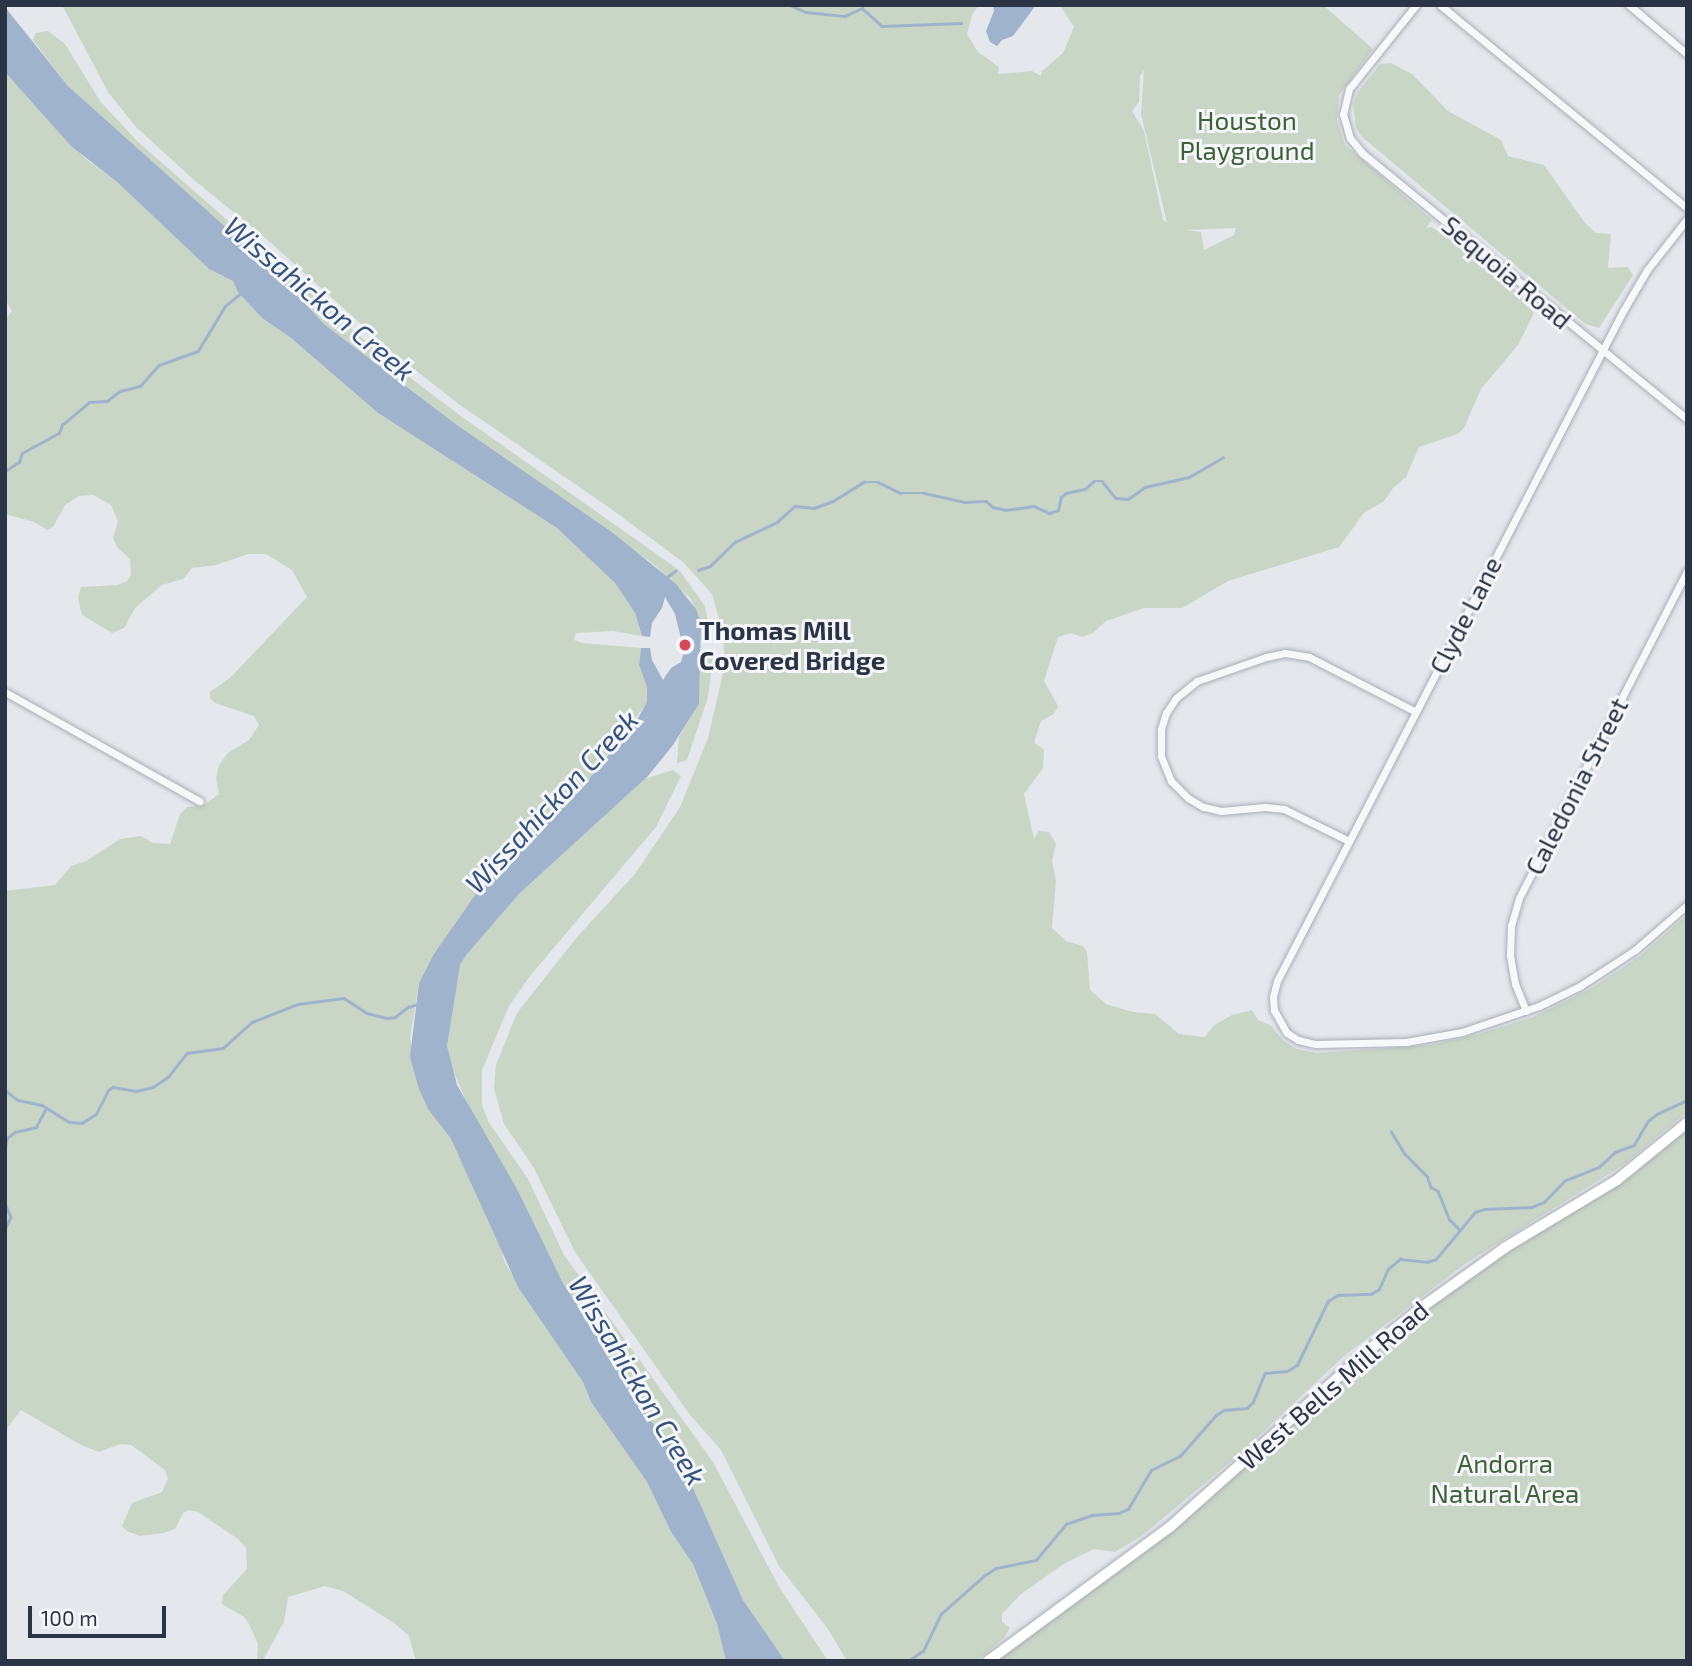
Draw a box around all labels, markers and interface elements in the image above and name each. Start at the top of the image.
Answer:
park label: Houston Playground [1179,104,1315,166]
water label: Wissahickon Creek [218,209,422,387]
street label: Sequoia Road [1436,209,1578,335]
street label: Clyde Lane [1422,551,1508,679]
place label: Thomas Mill Covered Bridge [699,614,885,676]
marker: Thomas Mill Covered Bridge [677,637,693,653]
street label: Caledonia Street [1518,692,1634,880]
water label: Wissahickon Creek [457,702,645,900]
water label: Wissahickon Creek [562,1269,714,1491]
street label: West Bells Mill Road [1231,1294,1435,1476]
park label: Andorra Natural Area [1430,1447,1580,1508]
scale bar [32,1592,170,1636]
text: 100 m [41,1605,98,1630]

